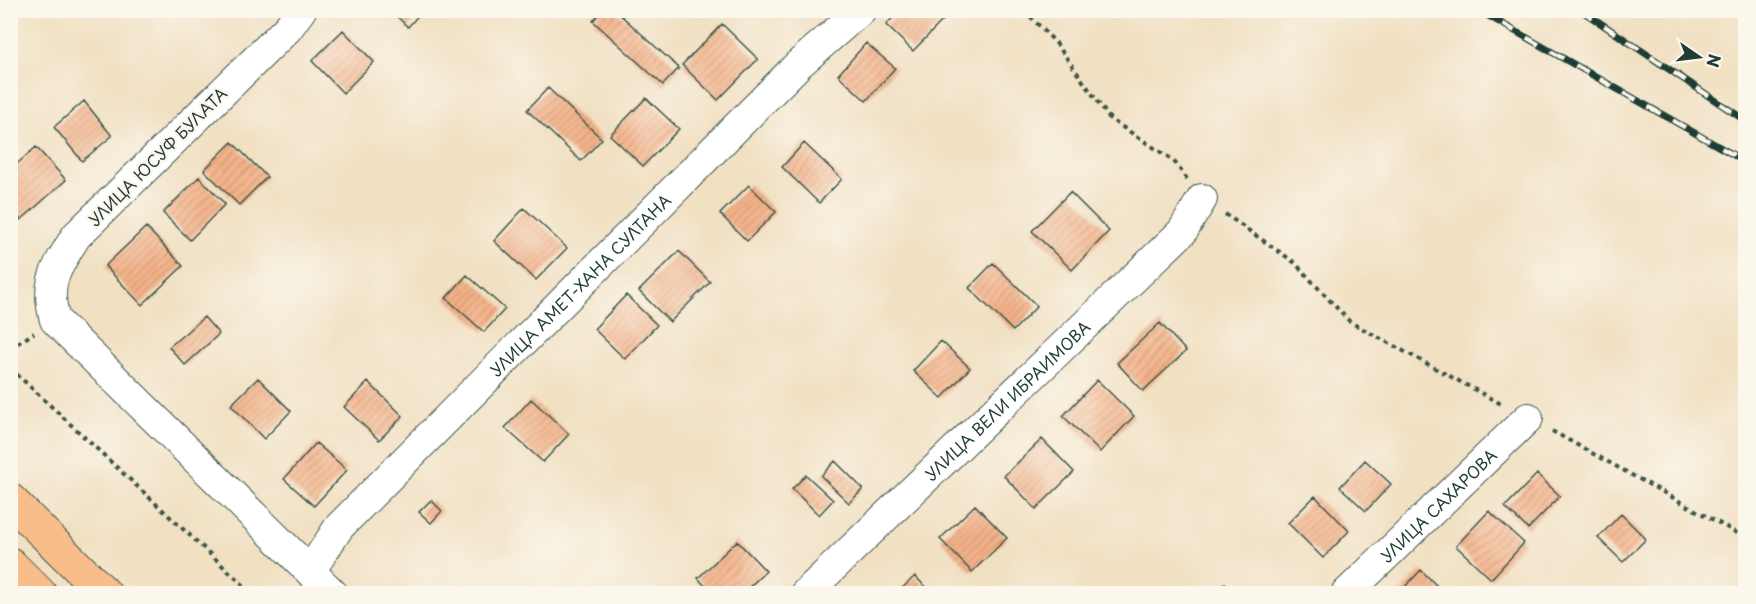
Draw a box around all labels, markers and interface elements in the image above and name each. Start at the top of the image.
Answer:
north arrow [1669,27,1729,87]
text: N [1701,52,1728,70]
street label: УЛИЦА ЮСУФ БУЛАТА [82,81,232,231]
street label: УЛИЦА АМЕТ-ХАНА СУЛТАНА [484,188,676,381]
street label: УЛИЦА ВЕЛИ ИБРАИМОВА [919,315,1095,485]
street label: УЛИЦА САХАРОВА [1374,443,1502,567]

